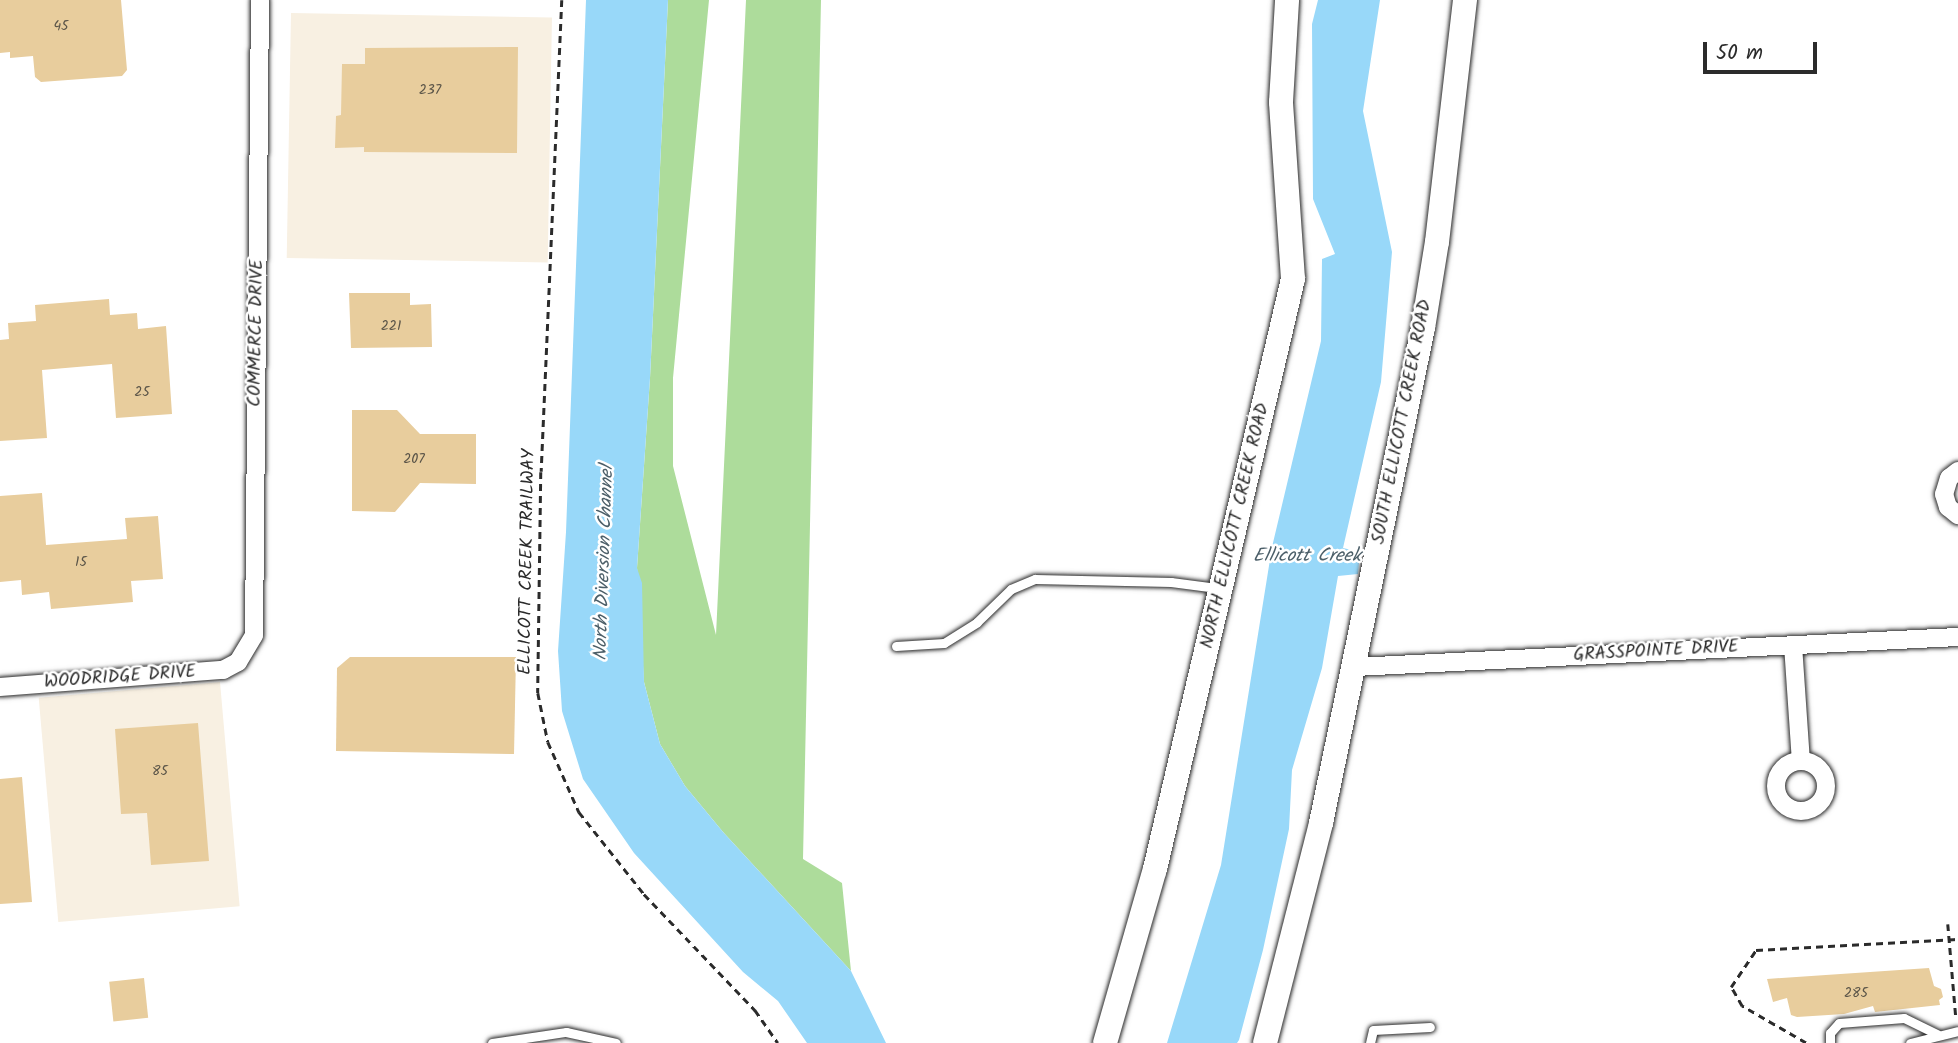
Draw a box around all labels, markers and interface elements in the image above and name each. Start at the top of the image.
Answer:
house number: 45 [53,18,69,34]
scale bar [1706,28,1820,72]
text: 50 m [1716,37,1763,70]
house number: 237 [419,82,441,98]
street label: COMMERCE DRIVE [245,259,269,407]
street label: SOUTH ELLICOTT CREEK ROAD [1369,298,1437,546]
house number: 221 [381,318,401,334]
house number: 25 [134,384,150,400]
street label: NORTH ELLICOTT CREEK ROAD [1197,401,1275,651]
street label: ELLICOTT CREEK TRAILWAY [515,449,541,675]
house number: 207 [403,451,425,467]
water label: North Diversion Channel [590,465,620,661]
water label: Ellicott Creek [1253,546,1361,568]
house number: 15 [75,554,87,570]
street label: GRASSPOINTE DRIVE [1573,637,1739,667]
street label: WOODRIDGE DRIVE [43,662,197,694]
house number: 85 [152,763,168,779]
house number: 285 [1844,985,1868,1001]

